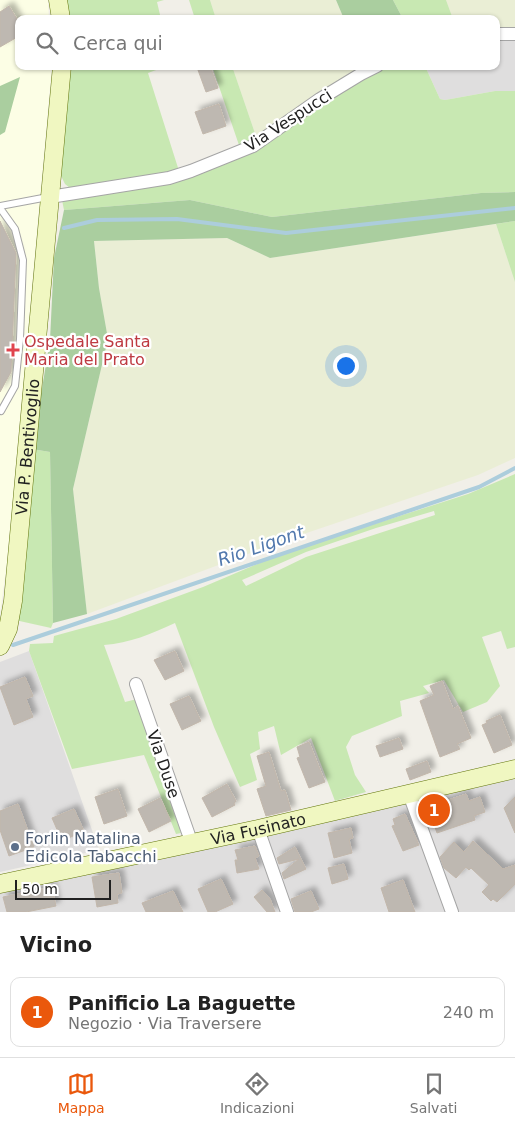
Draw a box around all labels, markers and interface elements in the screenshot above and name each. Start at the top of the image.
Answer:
search box [15,15,500,70]
icon: search [33,29,61,57]
text: Cerca qui [73,32,163,54]
street label: Via Vespucci [241,85,335,156]
place label: Ospedale Santa Maria del Prato [24,332,150,369]
marker: Ospedale Santa Maria del Prato [6,343,20,357]
your location [333,353,359,379]
street label: Via P. Bentivoglio [12,378,43,516]
water label: Rio Ligont [215,521,308,570]
street label: Via Duse [143,728,184,801]
pin: 1 [418,791,450,829]
street label: Via Fusinato [209,809,308,849]
place label: Forlin Natalina Edicola Tabacchi [25,829,157,866]
marker: Forlin Natalina Edicola Tabacchi [9,841,21,853]
scale bar [15,877,111,900]
text: 50 m [22,881,58,897]
text: Vicino [20,933,92,957]
text: Panificio La Baguette [68,992,296,1014]
text: 1 [31,1003,43,1022]
text: 240 m [443,1003,494,1022]
text: Negozio · Via Traversere [68,1014,262,1033]
tab: Mappa [58,1070,105,1116]
tab: Indicazioni [220,1070,295,1116]
tab: Salvati [410,1070,457,1116]

